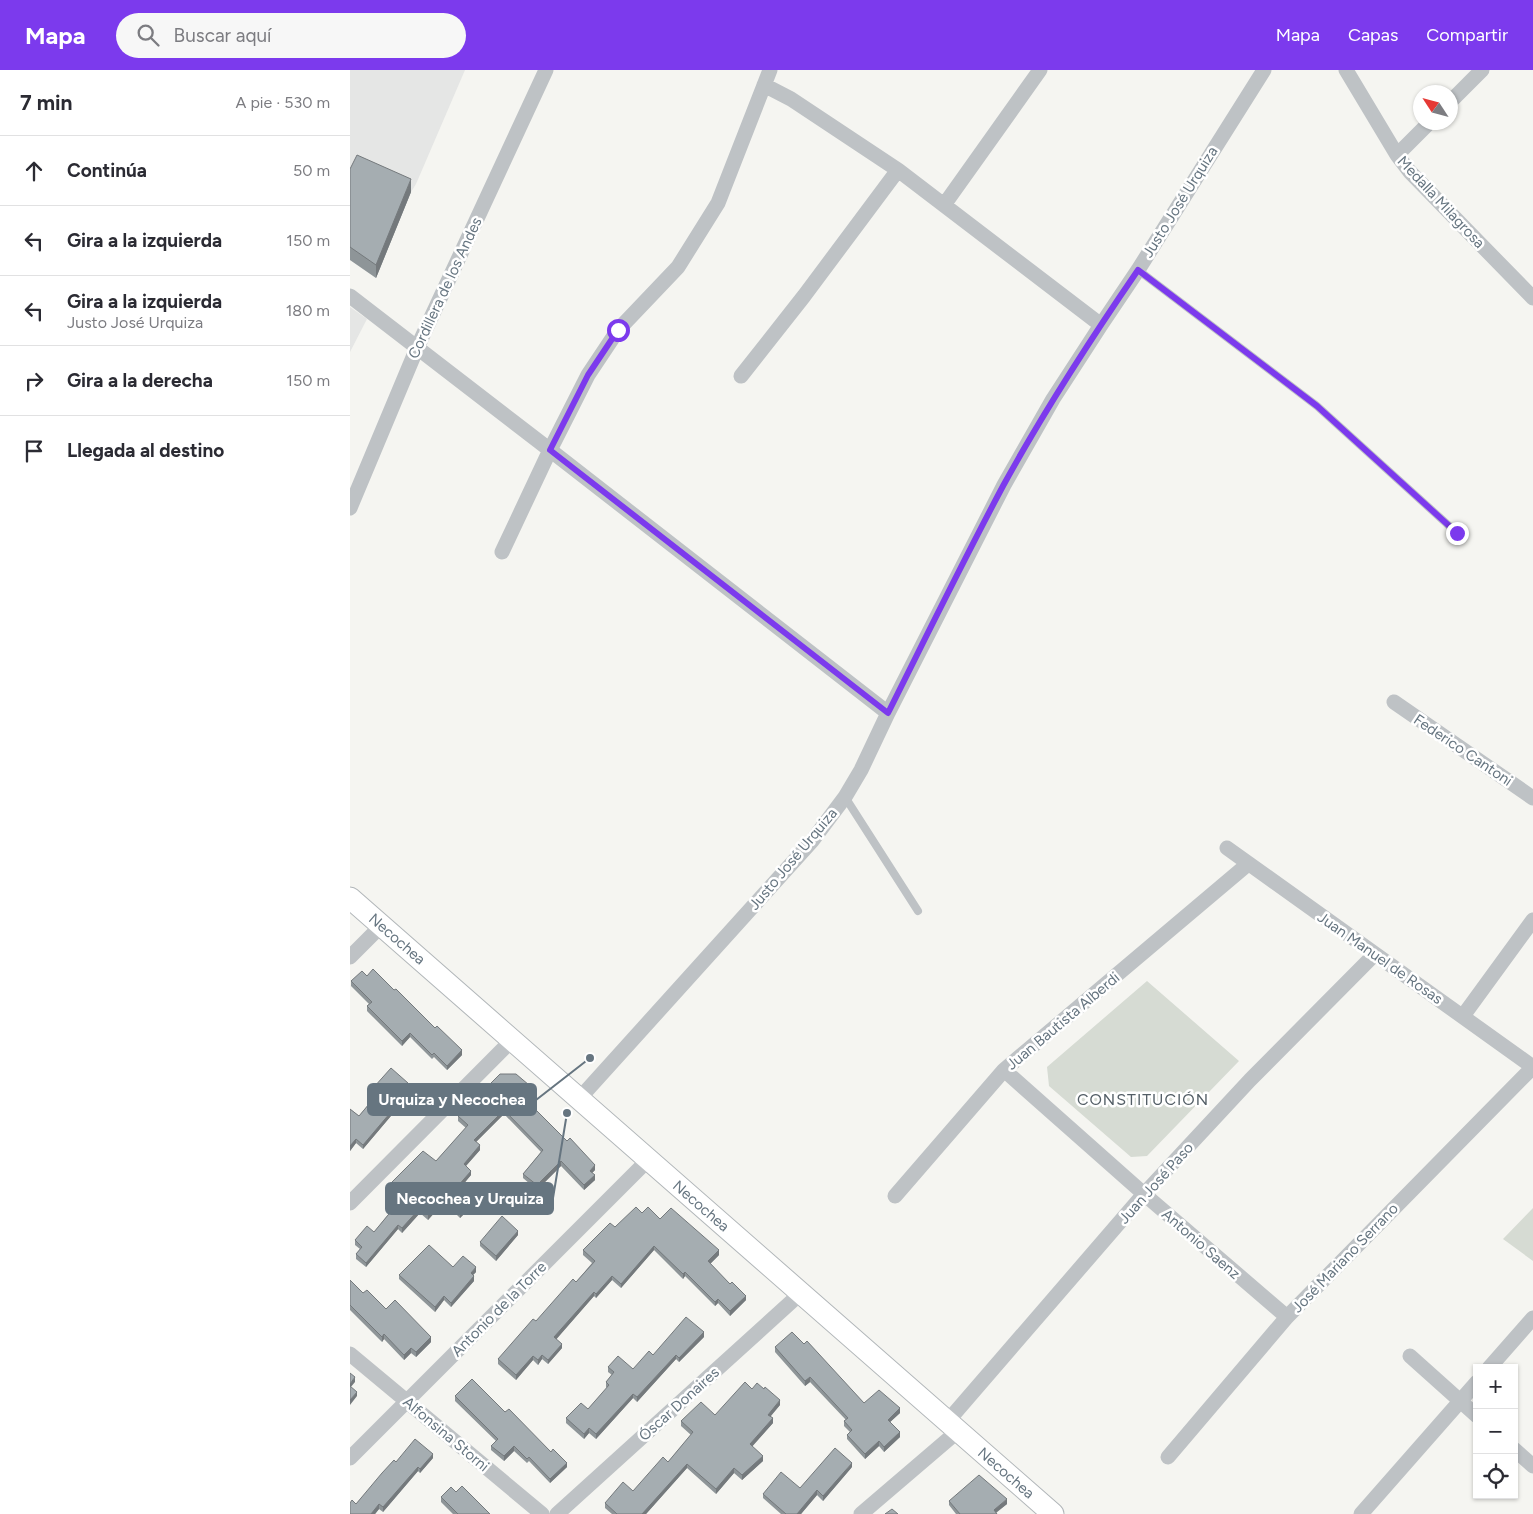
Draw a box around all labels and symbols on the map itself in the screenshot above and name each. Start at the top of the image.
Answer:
north arrow [1413,85,1458,130]
street label: Justo José Urquiza [1139,143,1221,261]
street label: Medalla Milagrosa [1394,152,1488,252]
street label: Cordillera de los Andes [404,214,486,362]
route start [607,319,630,342]
route end [1446,522,1469,545]
street label: Federico Cantoni [1410,710,1516,790]
street label: Justo José Urquiza [745,804,841,914]
street label: Juan Manuel de Rosas [1314,908,1446,1008]
street label: Necochea [365,910,429,968]
street label: Juan Bautista Alberdi [1003,968,1123,1074]
callout: Urquiza y Necochea [368,1084,536,1115]
text: Urquiza y Necochea [378,1090,526,1109]
district label: CONSTITUCIÓN [1077,1090,1209,1109]
street label: Juan José Paso [1115,1138,1197,1227]
street label: Necochea [669,1177,733,1235]
callout: Necochea y Urquiza [386,1183,553,1214]
text: Necochea y Urquiza [396,1189,544,1208]
street label: José Mariano Serrano [1288,1199,1402,1316]
street label: Antonio Saenz [1158,1205,1244,1283]
street label: Antonio de la Torre [448,1258,550,1360]
street label: Óscar Donaires [635,1363,723,1445]
street label: Alfonsina Storni [399,1393,493,1475]
street label: Necochea [974,1444,1038,1502]

